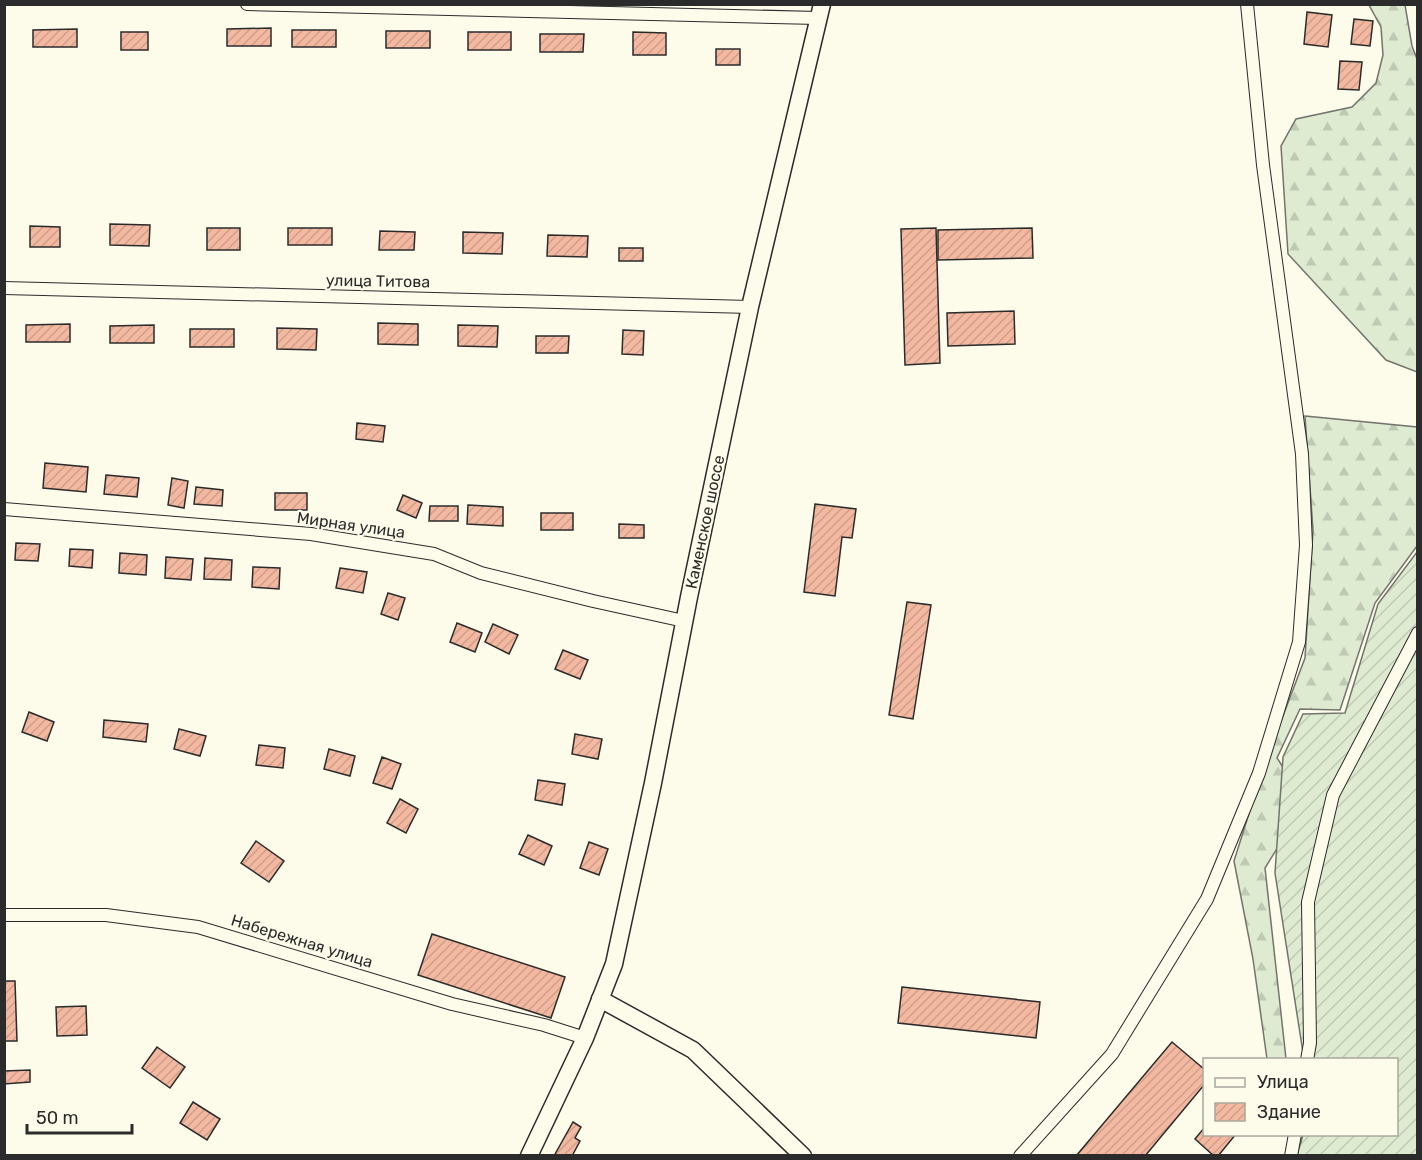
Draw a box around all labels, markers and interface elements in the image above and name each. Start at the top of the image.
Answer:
street label: улица Титова [326,271,430,291]
street label: Каменское шоссе [682,453,728,591]
street label: Мирная улица [296,508,406,542]
street label: Набережная улица [229,910,375,972]
legend [1203,1058,1398,1136]
text: Улица [1257,1071,1309,1093]
scale bar [27,1097,132,1135]
text: Здание [1257,1101,1321,1123]
text: 50 m [36,1107,79,1129]

